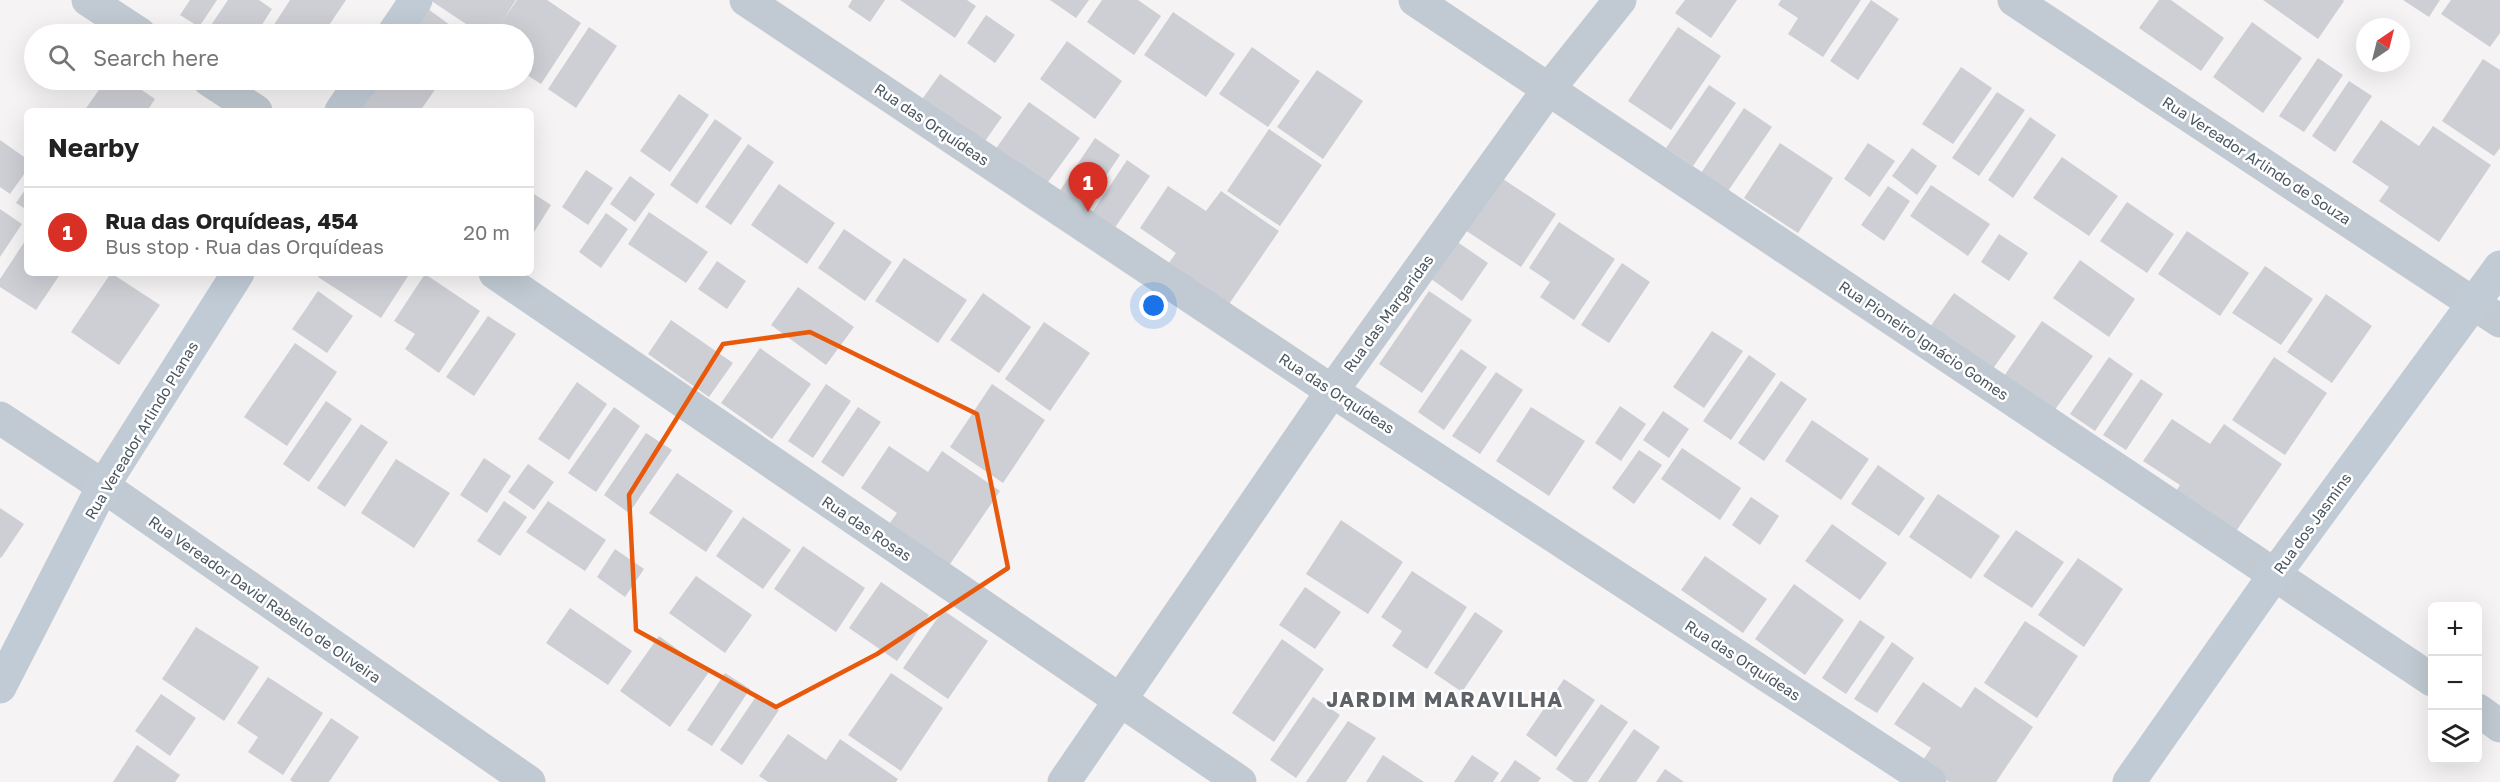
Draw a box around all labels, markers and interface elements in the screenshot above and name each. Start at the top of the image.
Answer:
north arrow [2356,18,2410,72]
search box [24,24,534,90]
icon: search [45,41,78,74]
text: Search here [93,44,219,71]
street label: Rua das Orquídeas [871,79,993,169]
street label: Rua Vereador Arlindo de Souza [2159,92,2355,228]
text: Nearby [48,132,139,163]
pin: 1 [1068,162,1108,212]
text: Rua das Orquídeas, 454 [105,207,358,234]
text: 1 [62,220,73,244]
text: 20 m [463,220,510,244]
text: Bus stop · Rua das Orquídeas [105,234,384,258]
street label: Rua das Margaridas [1339,251,1437,375]
street label: Rua Pioneiro Ignácio Gomes [1836,276,2012,404]
your location [1139,291,1168,320]
street label: Rua Vereador Arlindo Planas [81,338,201,522]
street label: Rua das Orquídeas [1276,349,1398,437]
street label: Rua dos Jasmins [2269,469,2355,577]
street label: Rua das Rosas [819,491,915,565]
street label: Rua Vereador David Rabello de Oliveira [146,512,384,686]
map controls [2428,602,2482,764]
button: + [2428,602,2482,656]
street label: Rua das Orquídeas [1682,616,1804,704]
button: − [2428,656,2482,710]
district label: JARDIM MARAVILHA [1326,686,1564,712]
button: layers [2428,710,2482,764]

